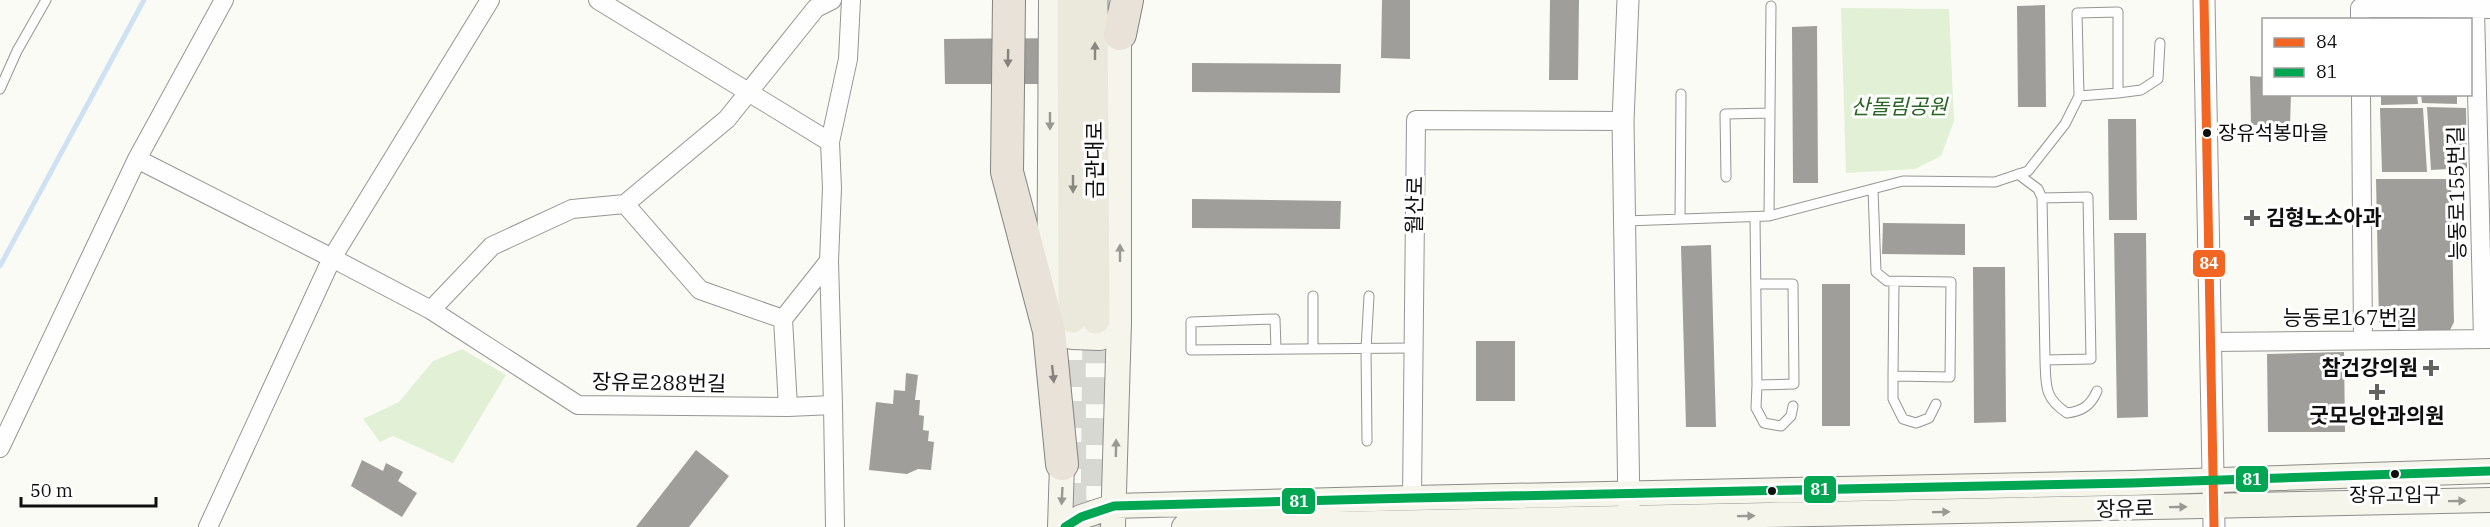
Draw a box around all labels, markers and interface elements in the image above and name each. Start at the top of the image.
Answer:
legend [2262,18,2472,96]
text: 84 [2316,30,2338,53]
one-way arrow [1090,42,1100,61]
one-way arrow [1004,49,1013,68]
text: 81 [2316,60,2338,83]
park label: 산돌림공원 [1851,92,1949,120]
one-way arrow [1045,112,1055,131]
place label: 장유석봉마을 [2218,119,2328,146]
street label: 금관대로 [1080,121,1108,199]
street label: 능동로155번길 [2441,126,2471,260]
marker: 장유석봉마을 [2201,127,2213,139]
one-way arrow [1068,175,1078,194]
street label: 월산로 [1399,176,1429,234]
place label: 김형노소아과 [2266,203,2382,231]
marker: 김형노소아과 [2243,209,2261,227]
one-way arrow [1115,243,1125,262]
line badge: 84 [2192,249,2226,278]
text: 84 [2199,253,2219,273]
street label: 능동로167번길 [2283,303,2417,331]
place label: 참건강의원 [2321,353,2418,381]
marker: 참건강의원 [2422,359,2440,377]
one-way arrow [1048,364,1058,383]
street label: 장유로288번길 [592,367,726,397]
marker: 굿모닝안과의원 [2368,383,2386,401]
place label: 굿모닝안과의원 [2309,401,2445,429]
one-way arrow [1111,438,1121,457]
line badge: 81 [2235,465,2269,493]
marker: 장유고입구 [2389,468,2401,480]
text: 81 [2242,469,2262,489]
scale bar [21,470,156,508]
line badge: 81 [1803,475,1837,504]
text: 50 m [30,479,73,502]
text: 81 [1810,479,1830,499]
place label: 장유고입구 [2349,481,2441,508]
unlabelled marker [1766,485,1778,497]
one-way arrow [1057,486,1066,505]
line badge: 81 [1281,487,1316,515]
text: 81 [1289,491,1309,511]
street label: 장유로 [2096,493,2154,523]
one-way arrow [2447,496,2466,505]
one-way arrow [2168,503,2187,512]
one-way arrow [1931,507,1950,517]
one-way arrow [1736,511,1755,521]

